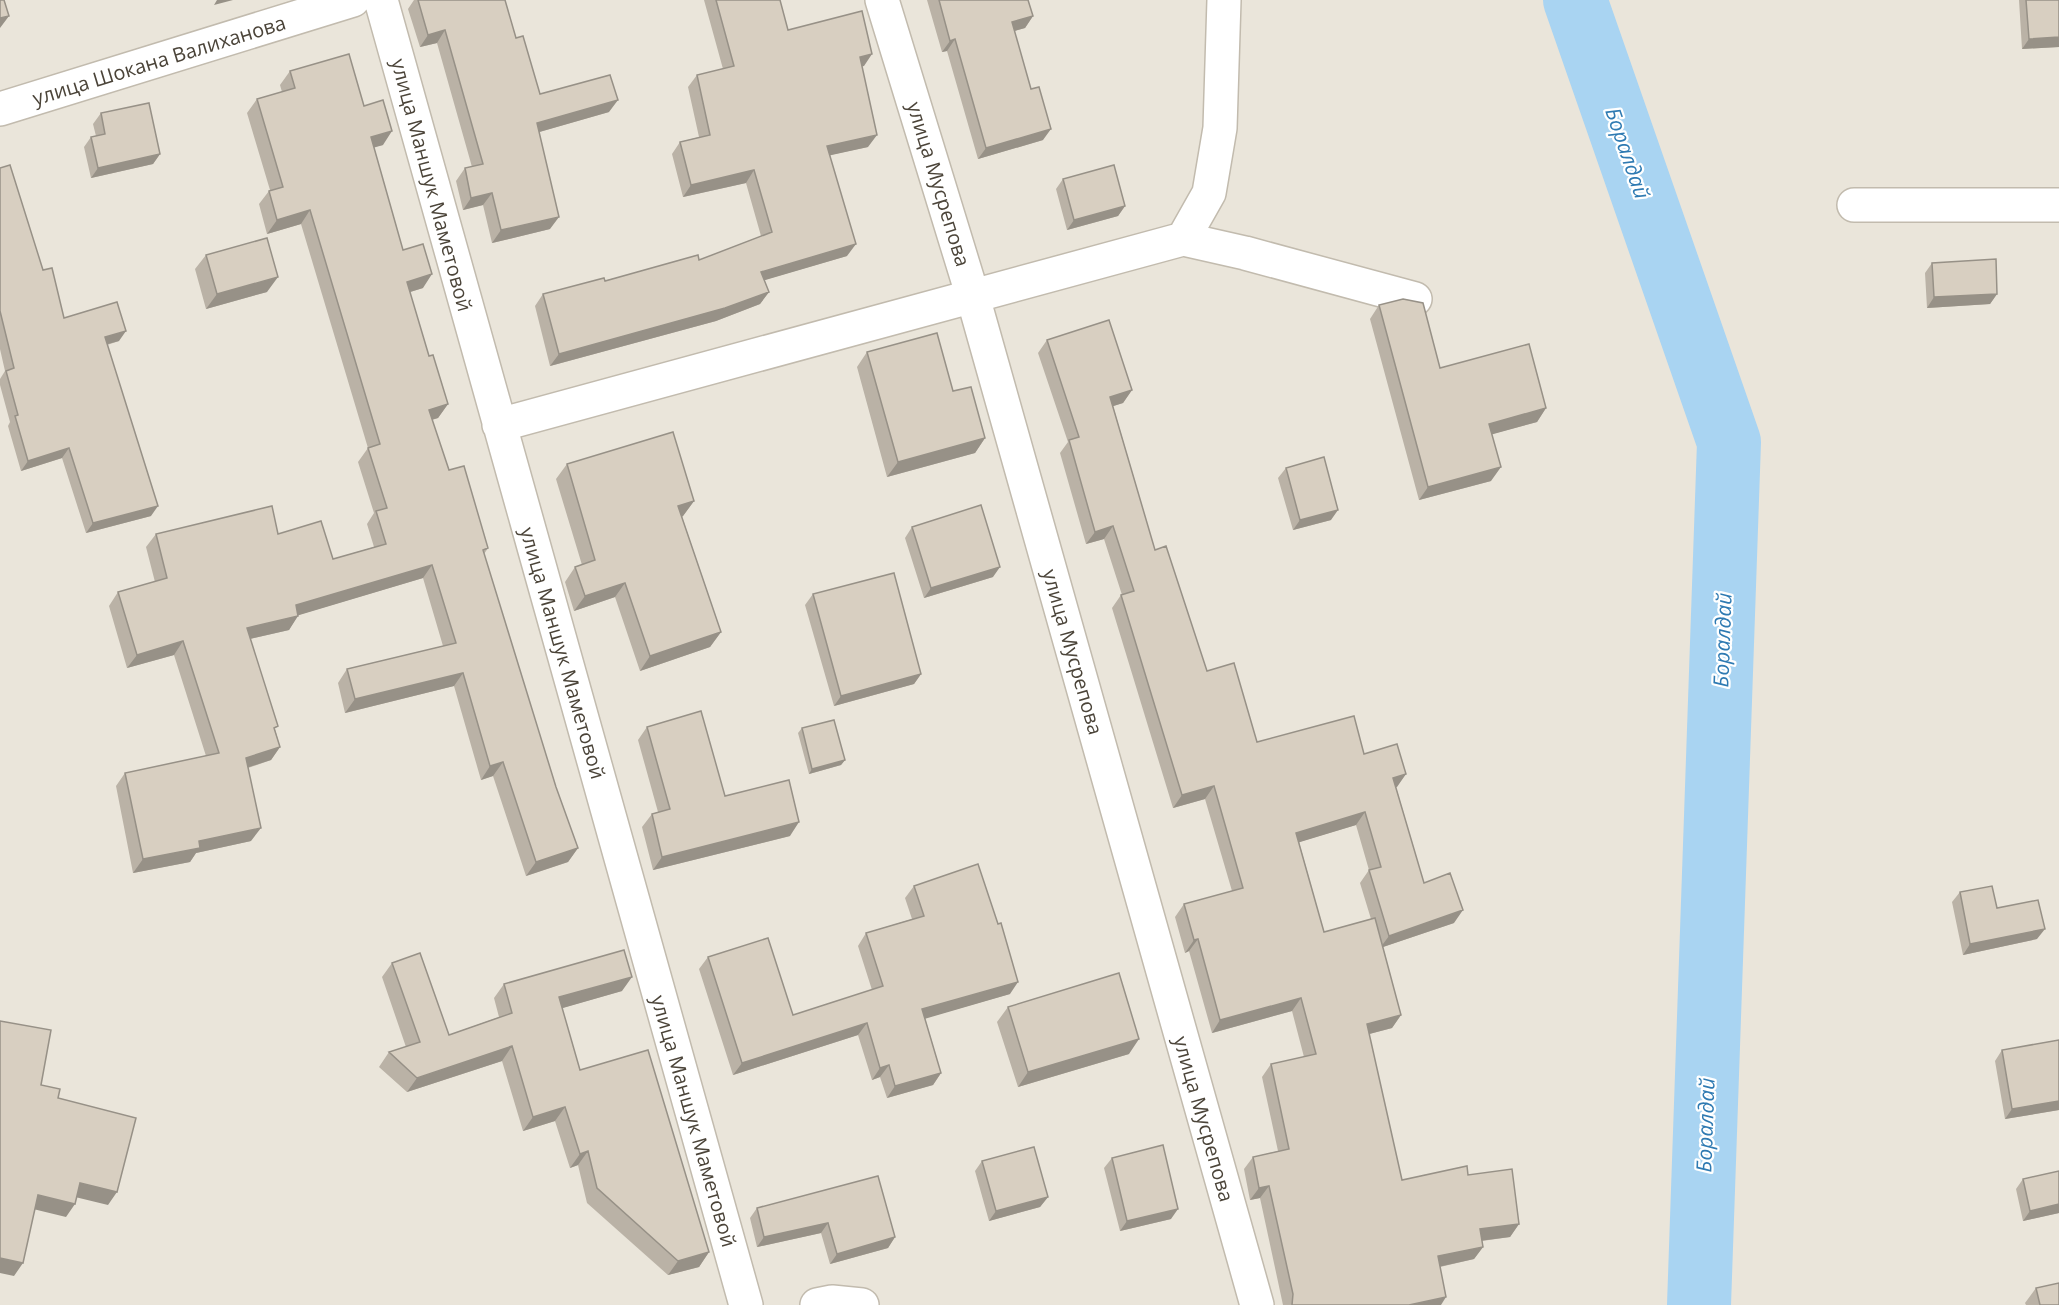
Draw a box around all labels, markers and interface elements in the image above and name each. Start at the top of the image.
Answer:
street label: улица Шокана Валиханова [29,9,289,111]
street label: улица Маншук Маметовой [385,56,479,314]
street label: улица Мусрепова [901,98,977,270]
water label: Боралдай [1599,104,1657,202]
street label: улица Маншук Маметовой [514,524,612,782]
street label: улица Мусрепова [1036,566,1110,738]
water label: Боралдай [1706,592,1738,688]
street label: улица Маншук Маметовой [645,992,743,1250]
street label: улица Мусрепова [1167,1033,1241,1205]
water label: Боралдай [1689,1077,1721,1173]

